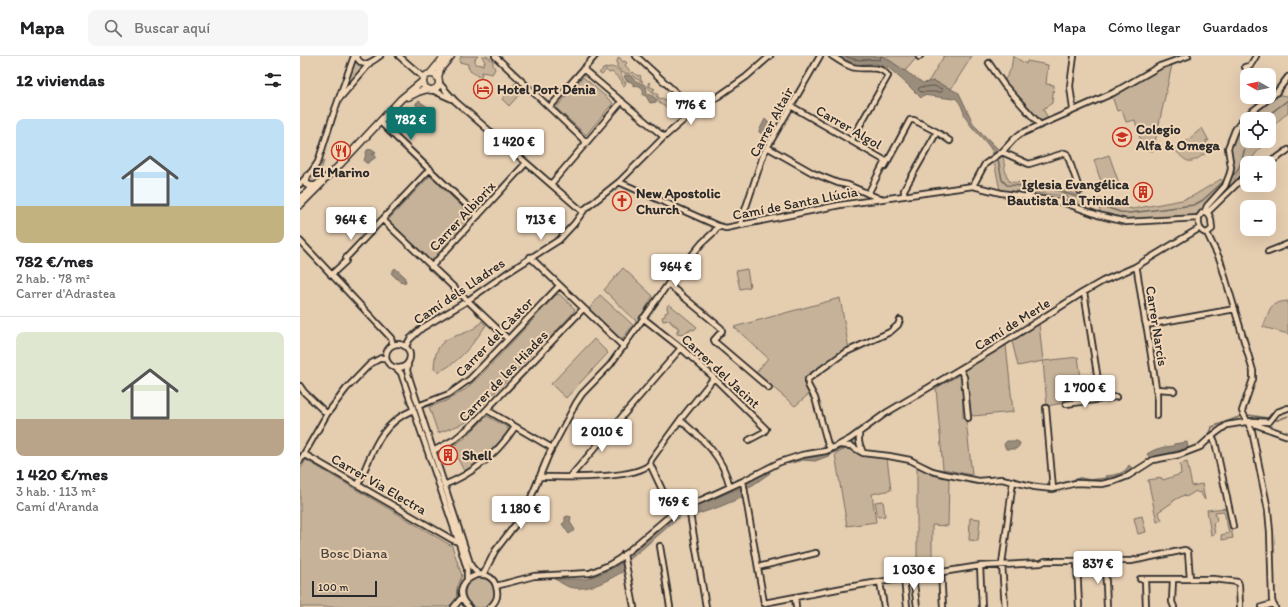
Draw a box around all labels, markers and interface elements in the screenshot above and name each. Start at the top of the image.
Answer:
search box [88,10,368,46]
text: Mapa [20,16,64,39]
icon: search [102,17,124,39]
text: Buscar aquí [134,19,210,37]
text: Mapa [1053,19,1086,36]
text: Cómo llegar [1108,19,1180,36]
text: Guardados [1202,19,1268,36]
north arrow [1240,68,1276,104]
map controls [1240,68,1276,236]
icon: filters [262,69,284,91]
text: 12 viviendas [16,70,105,90]
hotel icon: Hotel Port Dénia [472,78,494,100]
place label: Hotel Port Dénia [497,81,596,98]
street label: Carrer Altair [746,84,797,160]
pin: 776 € [663,92,719,126]
text: 776 € [676,97,706,112]
street label: Carrer Algol [813,102,885,153]
pin: 782 € [383,107,439,141]
text: 782 € [396,112,426,127]
button: locate [1240,112,1276,148]
place label: Colegio Alfa & Omega [1135,121,1221,154]
school or university icon: Colegio Alfa & Omega [1111,126,1133,148]
pin: 1 420 € [477,129,551,163]
text: 1 420 € [493,134,535,149]
restaurant icon: El Marino [330,140,352,162]
icon: home [114,145,186,217]
button: + [1240,156,1276,192]
place label: El Marino [312,164,370,181]
place label: Iglesia Evangélica Bautista La Trinidad [1007,176,1130,209]
street label: Carrer Albiorix [426,178,499,255]
building icon: Iglesia Evangélica Bautista La Trinidad [1132,181,1154,203]
street label: Camí de Santa Llúcia [731,183,860,224]
place label: New Apostolic Church [636,185,721,218]
church icon: New Apostolic Church [611,190,633,212]
button: − [1240,200,1276,236]
pin: 964 € [323,207,379,241]
pin: 713 € [513,207,569,241]
text: 964 € [335,212,367,227]
text: 713 € [526,212,556,227]
text: 782 €/mes [16,251,93,271]
pin: 964 € [648,254,704,288]
street label: Camí dels Lladres [410,255,508,328]
text: 964 € [660,259,692,274]
text: 2 hab. · 78 m² [16,271,90,286]
street label: Carrer Narcís [1142,285,1171,367]
text: Carrer d'Adrastea [16,286,116,301]
street label: Carrer del Càstor [452,293,537,381]
street label: Camí de Merle [971,294,1054,354]
street label: Carrer de les Hiades [455,327,552,426]
street label: Carrer del Jacint [678,331,763,412]
icon: home [114,358,186,430]
pin: 1 700 € [1048,375,1122,409]
text: 1 700 € [1064,380,1106,395]
pin: 2 010 € [565,419,639,453]
text: 2 010 € [581,424,623,439]
building icon: Shell [437,444,459,466]
place label: Shell [462,447,493,464]
street label: Carrer Via Electra [328,450,430,519]
text: 1 420 €/mes [16,464,108,484]
text: 3 hab. · 113 m² [16,484,96,499]
pin: 769 € [646,489,702,523]
text: 769 € [659,494,689,509]
pin: 1 180 € [484,496,558,530]
text: Camí d'Aranda [16,499,99,514]
text: 1 180 € [501,501,541,516]
park label: Bosc Diana [321,545,388,562]
pin: 837 € [1070,551,1126,585]
text: 837 € [1082,556,1114,571]
pin: 1 030 € [877,557,951,591]
text: 1 030 € [893,562,935,577]
scale bar [312,579,377,598]
text: 100 m [318,581,348,594]

